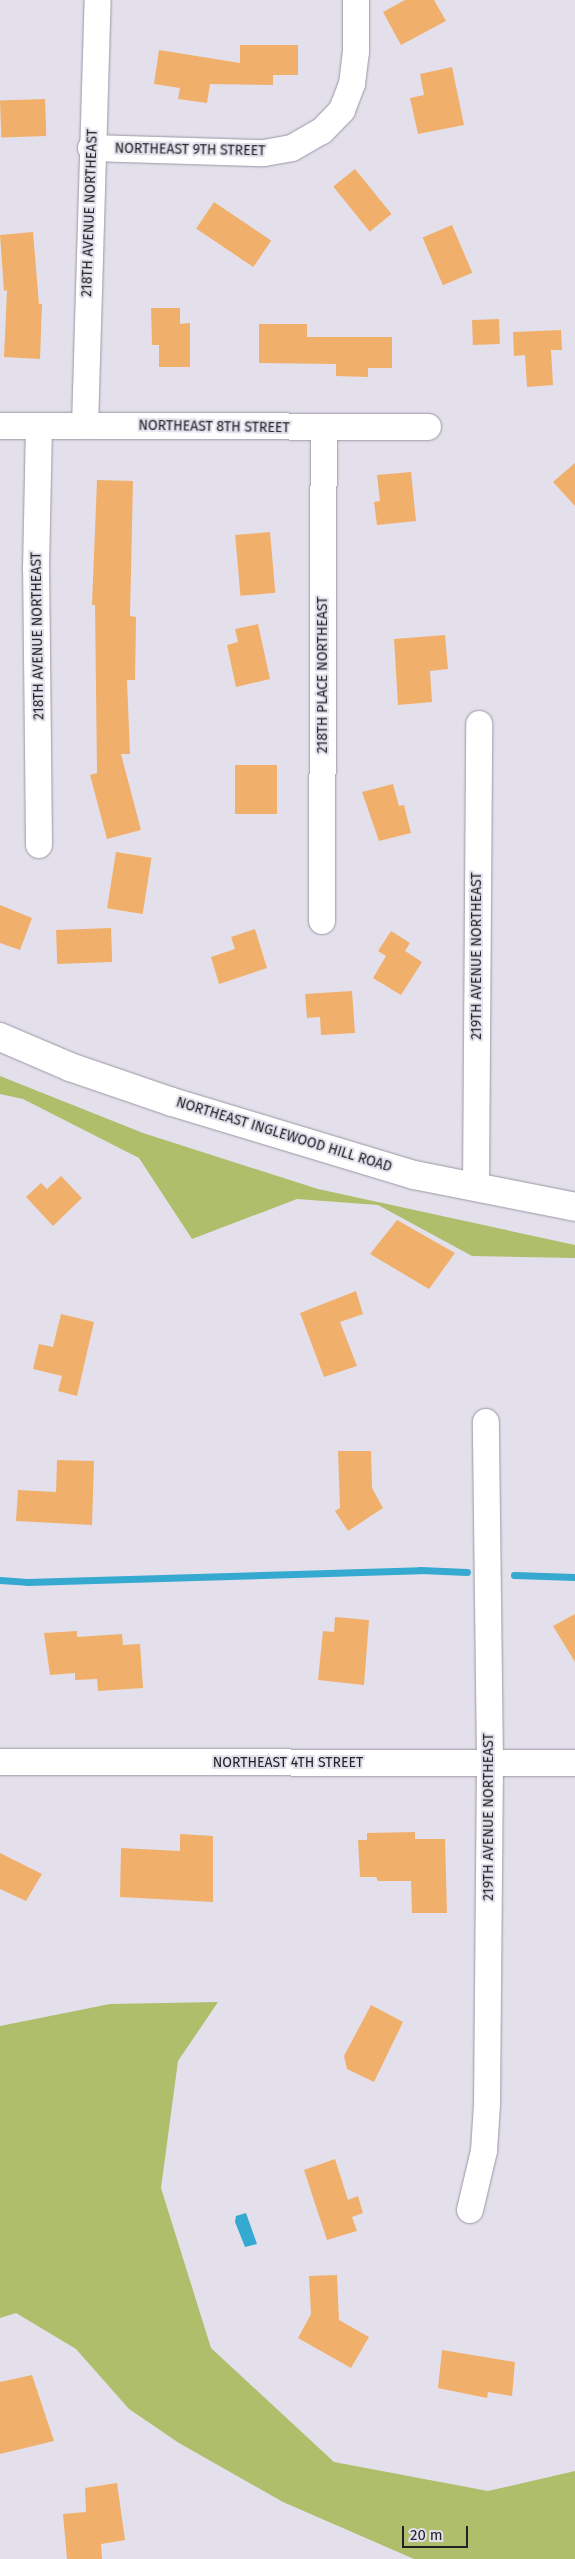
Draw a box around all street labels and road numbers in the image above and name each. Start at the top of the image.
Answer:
street label: 218TH AVENUE NORTHEAST [79,129,101,297]
street label: NORTHEAST 9TH STREET [114,140,266,160]
street label: NORTHEAST 8TH STREET [138,417,290,437]
street label: 218TH AVENUE NORTHEAST [28,552,48,720]
street label: 218TH PLACE NORTHEAST [315,597,331,753]
street label: 219TH AVENUE NORTHEAST [469,872,485,1040]
street label: NORTHEAST INGLEWOOD HILL ROAD [174,1094,394,1176]
street label: 219TH AVENUE NORTHEAST [481,1733,497,1901]
street label: NORTHEAST 4TH STREET [213,1755,363,1771]

